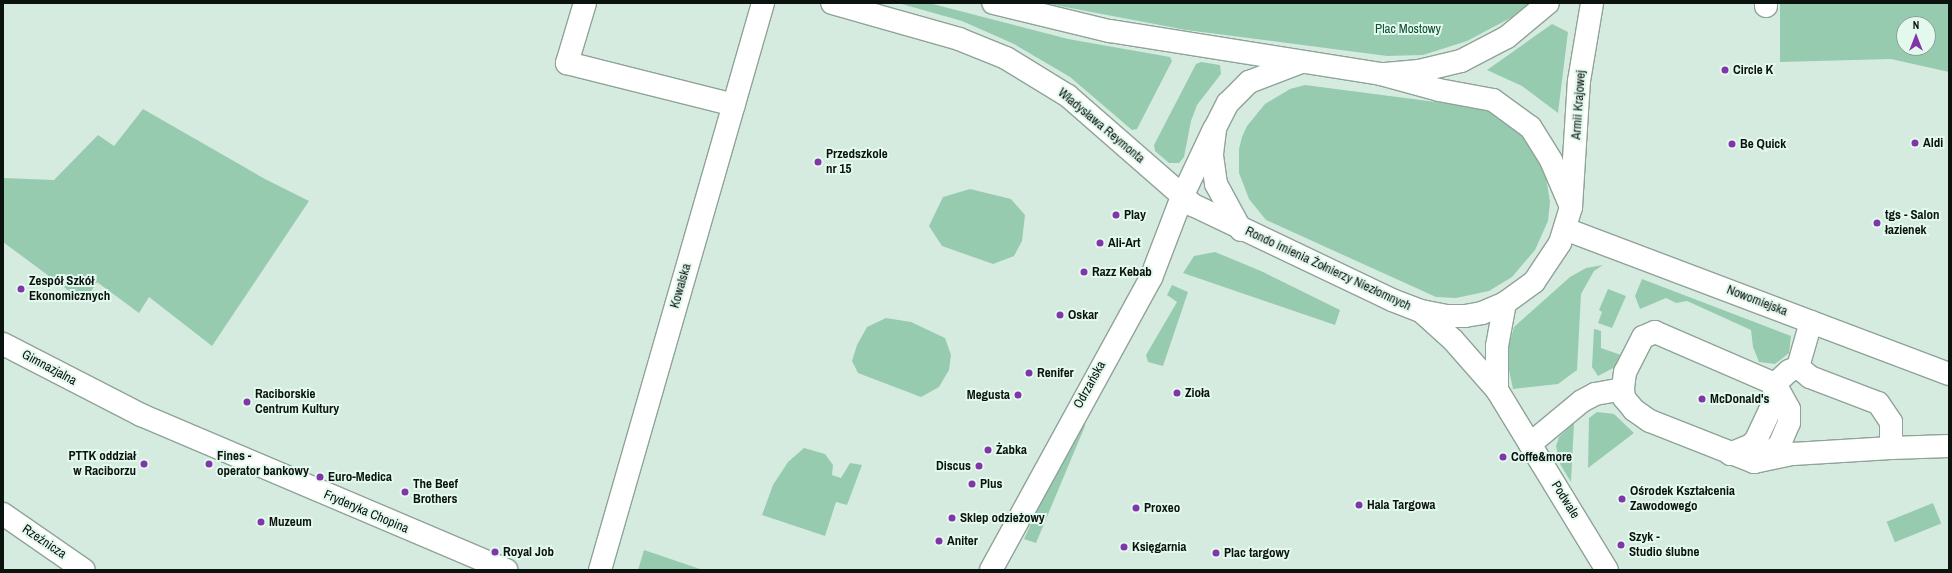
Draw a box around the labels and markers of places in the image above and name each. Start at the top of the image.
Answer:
place label: Circle K [1733,62,1773,78]
marker: Circle K [1720,65,1730,75]
place label: Aldi [1923,135,1943,151]
place label: Be Quick [1740,136,1786,152]
marker: Aldi [1910,138,1920,148]
marker: Be Quick [1727,139,1737,149]
place label: Przedszkole nr 15 [826,147,888,178]
marker: Przedszkole nr 15 [813,157,823,167]
place label: Play [1124,207,1146,223]
place label: tgs - Salon łazienek [1885,208,1939,239]
marker: Play [1111,210,1121,220]
marker: tgs - Salon łazienek [1872,218,1882,228]
place label: Ali-Art [1108,235,1141,251]
marker: Ali-Art [1095,238,1105,248]
place label: Razz Kebab [1092,264,1152,280]
marker: Razz Kebab [1079,267,1089,277]
place label: Zespół Szkół Ekonomicznych [29,274,110,305]
marker: Zespół Szkół Ekonomicznych [16,284,26,294]
place label: Oskar [1068,307,1098,323]
marker: Oskar [1055,310,1065,320]
place label: Renifer [1037,365,1074,381]
marker: Renifer [1024,368,1034,378]
place label: Zioła [1185,385,1210,401]
place label: Raciborskie Centrum Kultury [255,387,339,418]
place label: Megusta [967,387,1010,403]
marker: Zioła [1172,388,1182,398]
marker: Megusta [1013,390,1023,400]
place label: McDonald's [1710,391,1769,407]
marker: McDonald's [1697,394,1707,404]
marker: Raciborskie Centrum Kultury [242,397,252,407]
place label: Żabka [996,442,1027,458]
marker: Żabka [983,445,993,455]
place label: PTTK oddział w Raciborzu [68,449,136,480]
place label: Fines - operator bankowy [217,449,309,480]
place label: Coffe&more [1511,449,1572,465]
marker: Coffe&more [1498,452,1508,462]
place label: Discus [936,458,971,474]
marker: PTTK oddział w Raciborzu [139,459,149,469]
marker: Fines - operator bankowy [204,459,214,469]
marker: Discus [974,461,984,471]
place label: Euro-Medica [328,469,392,485]
marker: Euro-Medica [315,472,325,482]
place label: Plus [980,476,1003,492]
place label: The Beef Brothers [413,477,458,508]
marker: Plus [967,479,977,489]
place label: Ośrodek Kształcenia Zawodowego [1630,484,1735,515]
marker: The Beef Brothers [400,487,410,497]
marker: Ośrodek Kształcenia Zawodowego [1617,494,1627,504]
place label: Hala Targowa [1367,497,1436,513]
place label: Proxeo [1144,500,1180,516]
marker: Hala Targowa [1354,500,1364,510]
marker: Proxeo [1131,503,1141,513]
place label: Sklep odzieżowy [960,510,1045,526]
marker: Sklep odzieżowy [947,513,957,523]
place label: Muzeum [269,514,312,530]
marker: Muzeum [256,517,266,527]
place label: Szyk - Studio ślubne [1629,530,1699,561]
place label: Aniter [947,533,978,549]
marker: Aniter [934,536,944,546]
place label: Księgarnia [1132,539,1187,555]
marker: Szyk - Studio ślubne [1616,540,1626,550]
marker: Księgarnia [1119,542,1129,552]
place label: Royal Job [503,544,554,560]
place label: Plac targowy [1224,545,1290,561]
marker: Royal Job [490,547,500,557]
marker: Plac targowy [1211,548,1221,558]

